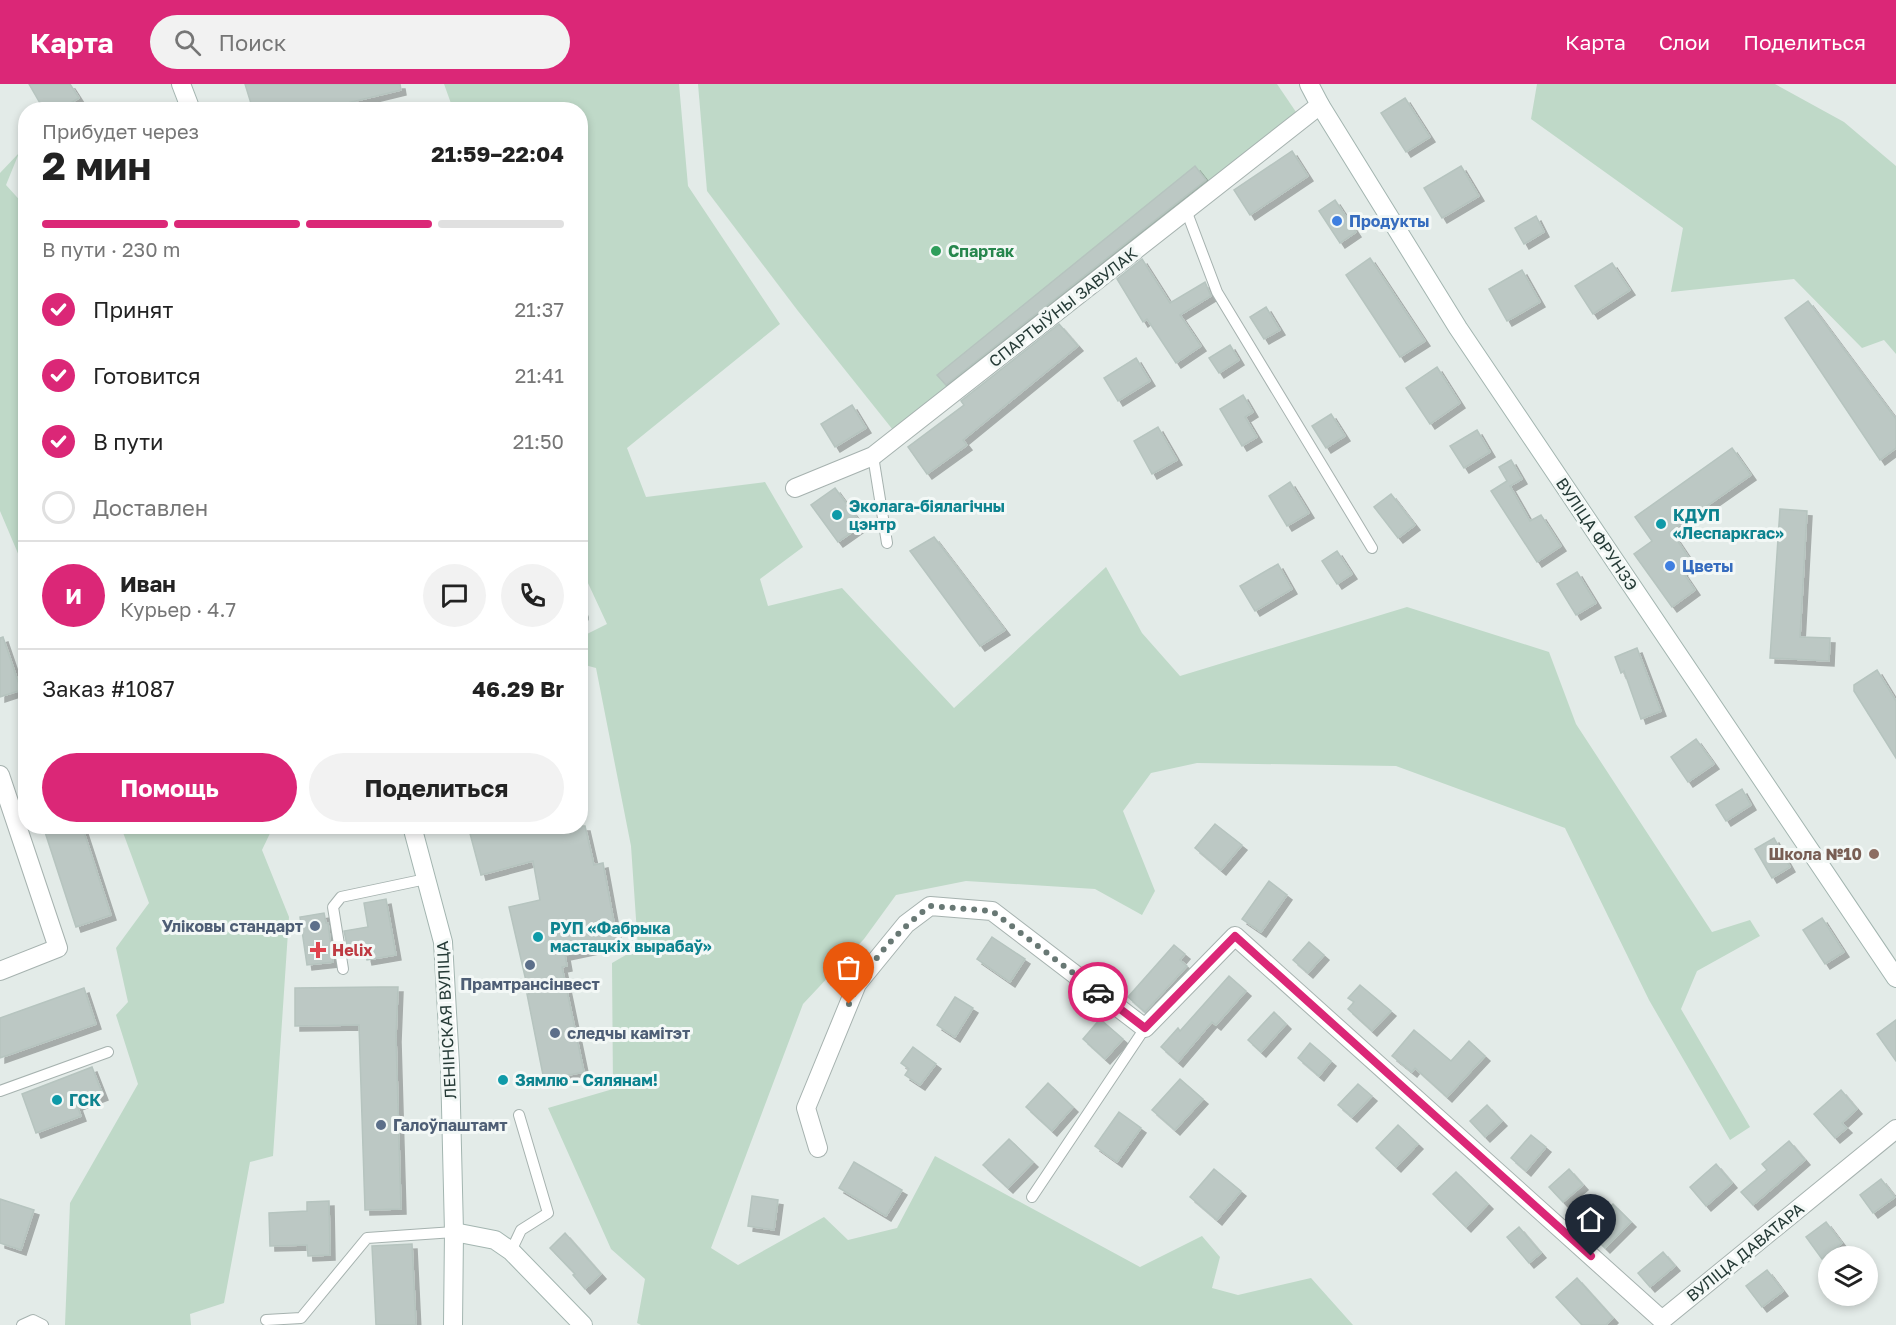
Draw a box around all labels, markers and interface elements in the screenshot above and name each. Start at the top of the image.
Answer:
search box [150,15,570,69]
text: Карта [30,26,114,59]
icon: search [171,26,204,59]
text: Поиск [219,29,286,56]
text: Карта [1565,29,1626,55]
text: Слои [1659,29,1710,55]
text: Поделиться [1743,29,1866,55]
text: Прибудет через [42,119,199,143]
text: 21:59–22:04 [431,140,564,167]
text: 2 мин [42,142,151,189]
place label: Продукты [1349,211,1429,231]
marker: Продукты [1330,214,1344,228]
text: В пути · 230 m [42,237,180,261]
place label: Спартак [948,241,1015,261]
street label: СПАРТЫЎНЫ ЗАВУЛАК [985,243,1141,371]
marker: Спартак [929,244,943,258]
icon: check [42,293,75,326]
text: Принят [93,296,173,323]
text: 21:37 [514,297,564,321]
icon: check [42,359,75,392]
text: Готовится [93,362,201,389]
text: 21:41 [515,363,564,387]
icon: check [42,425,75,458]
text: В пути [93,428,163,455]
text: 21:50 [513,429,564,453]
street label: ВУЛІЦА ФРУНЗЭ [1552,474,1642,594]
text: Доставлен [93,494,208,521]
place label: Эколага-біялагічны цэнтр [849,496,1005,534]
place label: КДУП «Леспаркгас» [1673,505,1784,543]
marker: Эколага-біялагічны цэнтр [830,508,844,522]
marker: КДУП «Леспаркгас» [1654,517,1668,531]
place label: Цветы [1682,556,1733,576]
marker: Цветы [1663,559,1677,573]
button: chat [423,564,486,627]
button: phone [501,564,564,627]
text: Иван [120,570,176,597]
text: И [65,582,82,609]
text: Курьер · 4.7 [120,597,236,621]
text: Заказ #1087 [42,675,175,702]
text: 46.29 Br [472,675,564,702]
button: Помощь [42,753,297,822]
button: Поделиться [309,753,564,822]
place label: Школа №10 [1768,844,1862,864]
marker: Школа №10 [1867,847,1881,861]
place label: Уліковы стандарт [162,916,303,936]
place label: РУП «Фабрыка мастацкіх вырабаў» [550,918,712,956]
marker: Уліковы стандарт [308,919,322,933]
marker: РУП «Фабрыка мастацкіх вырабаў» [531,930,545,944]
place label: Helix [332,940,373,960]
street label: ЛЕНІНСКАЯ ВУЛІЦА [432,940,460,1100]
marker: Helix [309,941,327,959]
pin [823,942,874,1004]
icon: bag [832,951,865,984]
marker: Прамтрансінвест [523,958,537,972]
courier [1068,962,1128,1022]
place label: Прамтрансінвест [460,974,600,994]
icon: car [1082,976,1115,1009]
place label: следчы камітэт [567,1023,690,1043]
marker: следчы камітэт [548,1026,562,1040]
place label: Зямлю - Сялянам! [515,1070,658,1090]
marker: Зямлю - Сялянам! [496,1073,510,1087]
place label: ГСК [69,1090,101,1110]
marker: ГСК [50,1093,64,1107]
place label: Галоўпаштамт [393,1115,508,1135]
marker: Галоўпаштамт [374,1118,388,1132]
pin [1565,1194,1616,1256]
street label: ВУЛІЦА ДАВАТАРА [1682,1198,1808,1306]
icon: home [1574,1203,1607,1236]
map controls [1818,1246,1878,1306]
button: layers [1818,1246,1878,1306]

